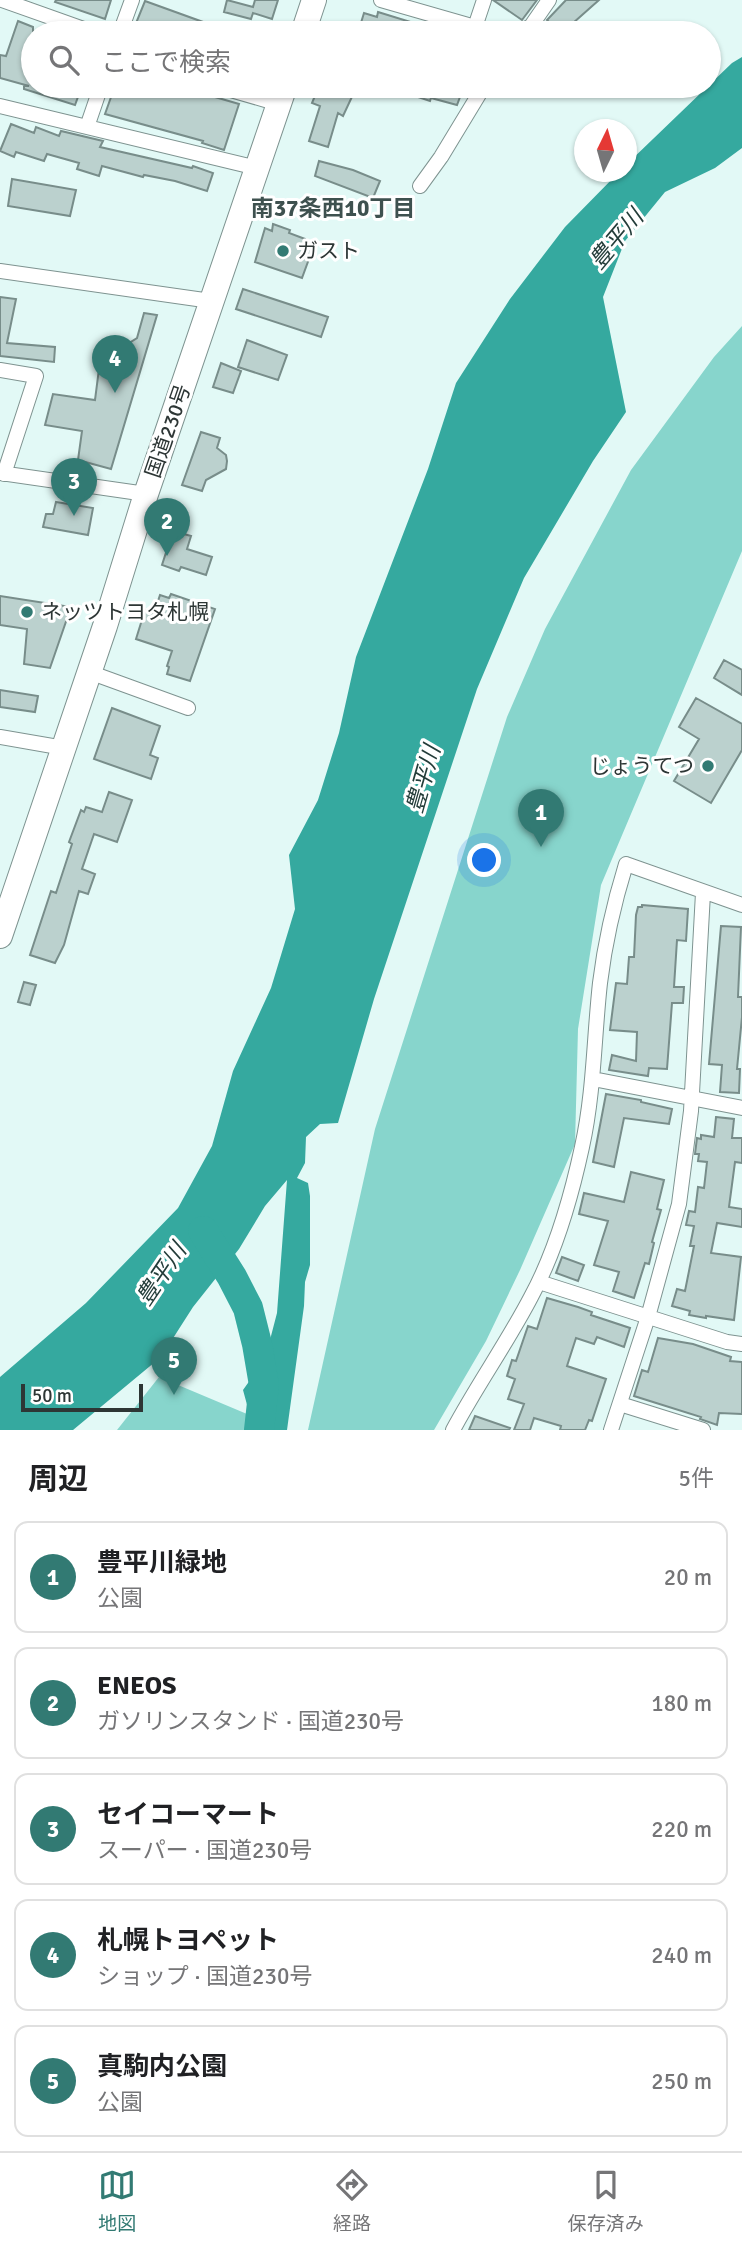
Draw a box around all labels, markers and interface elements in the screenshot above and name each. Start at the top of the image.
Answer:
search box [21,21,721,98]
icon: search [45,41,83,79]
text: ここで検索 [101,47,231,79]
north arrow [574,119,637,182]
district label: 南37条西10丁目 [251,194,415,223]
water label: 豊平川 [583,201,652,275]
place label: ガスト [297,238,360,264]
marker: ガスト [275,243,291,259]
pin: 4 [92,335,138,393]
street label: 国道230号 [140,381,196,481]
pin: 3 [51,458,97,516]
pin: 2 [144,498,190,556]
place label: ネッツトヨタ札幌 [41,599,209,625]
marker: ネッツトヨタ札幌 [19,604,35,620]
water label: 豊平川 [400,739,448,816]
place label: じょうてつ [589,753,694,779]
marker: じょうてつ [700,758,716,774]
pin: 1 [518,789,564,847]
your location [467,843,501,877]
water label: 豊平川 [130,1235,194,1311]
pin: 5 [151,1337,197,1395]
scale bar [21,1381,144,1413]
text: 50 m [32,1384,72,1408]
text: 周辺 [28,1461,88,1498]
text: 5件 [679,1464,714,1493]
text: 豊平川緑地 [97,1547,227,1579]
text: 1 [47,1563,59,1592]
text: 20 m [664,1563,712,1592]
text: 公園 [97,1584,143,1613]
text: ENEOS [97,1670,176,1702]
text: 2 [47,1689,59,1718]
text: 180 m [651,1689,712,1718]
text: ガソリンスタンド · 国道230号 [97,1707,404,1736]
text: セイコーマート [97,1799,279,1831]
text: 3 [47,1815,59,1844]
text: 220 m [651,1815,712,1844]
text: スーパー · 国道230号 [97,1836,312,1865]
text: 札幌トヨペット [97,1925,279,1957]
text: 4 [47,1941,59,1970]
text: 240 m [651,1941,712,1970]
text: ショップ · 国道230号 [97,1962,312,1991]
text: 真駒内公園 [97,2051,227,2083]
text: 5 [47,2067,59,2096]
text: 250 m [651,2067,712,2096]
text: 公園 [97,2088,143,2117]
tab: 地図 [98,2166,136,2236]
tab: 経路 [333,2166,371,2236]
tab: 保存済み [568,2166,644,2236]

